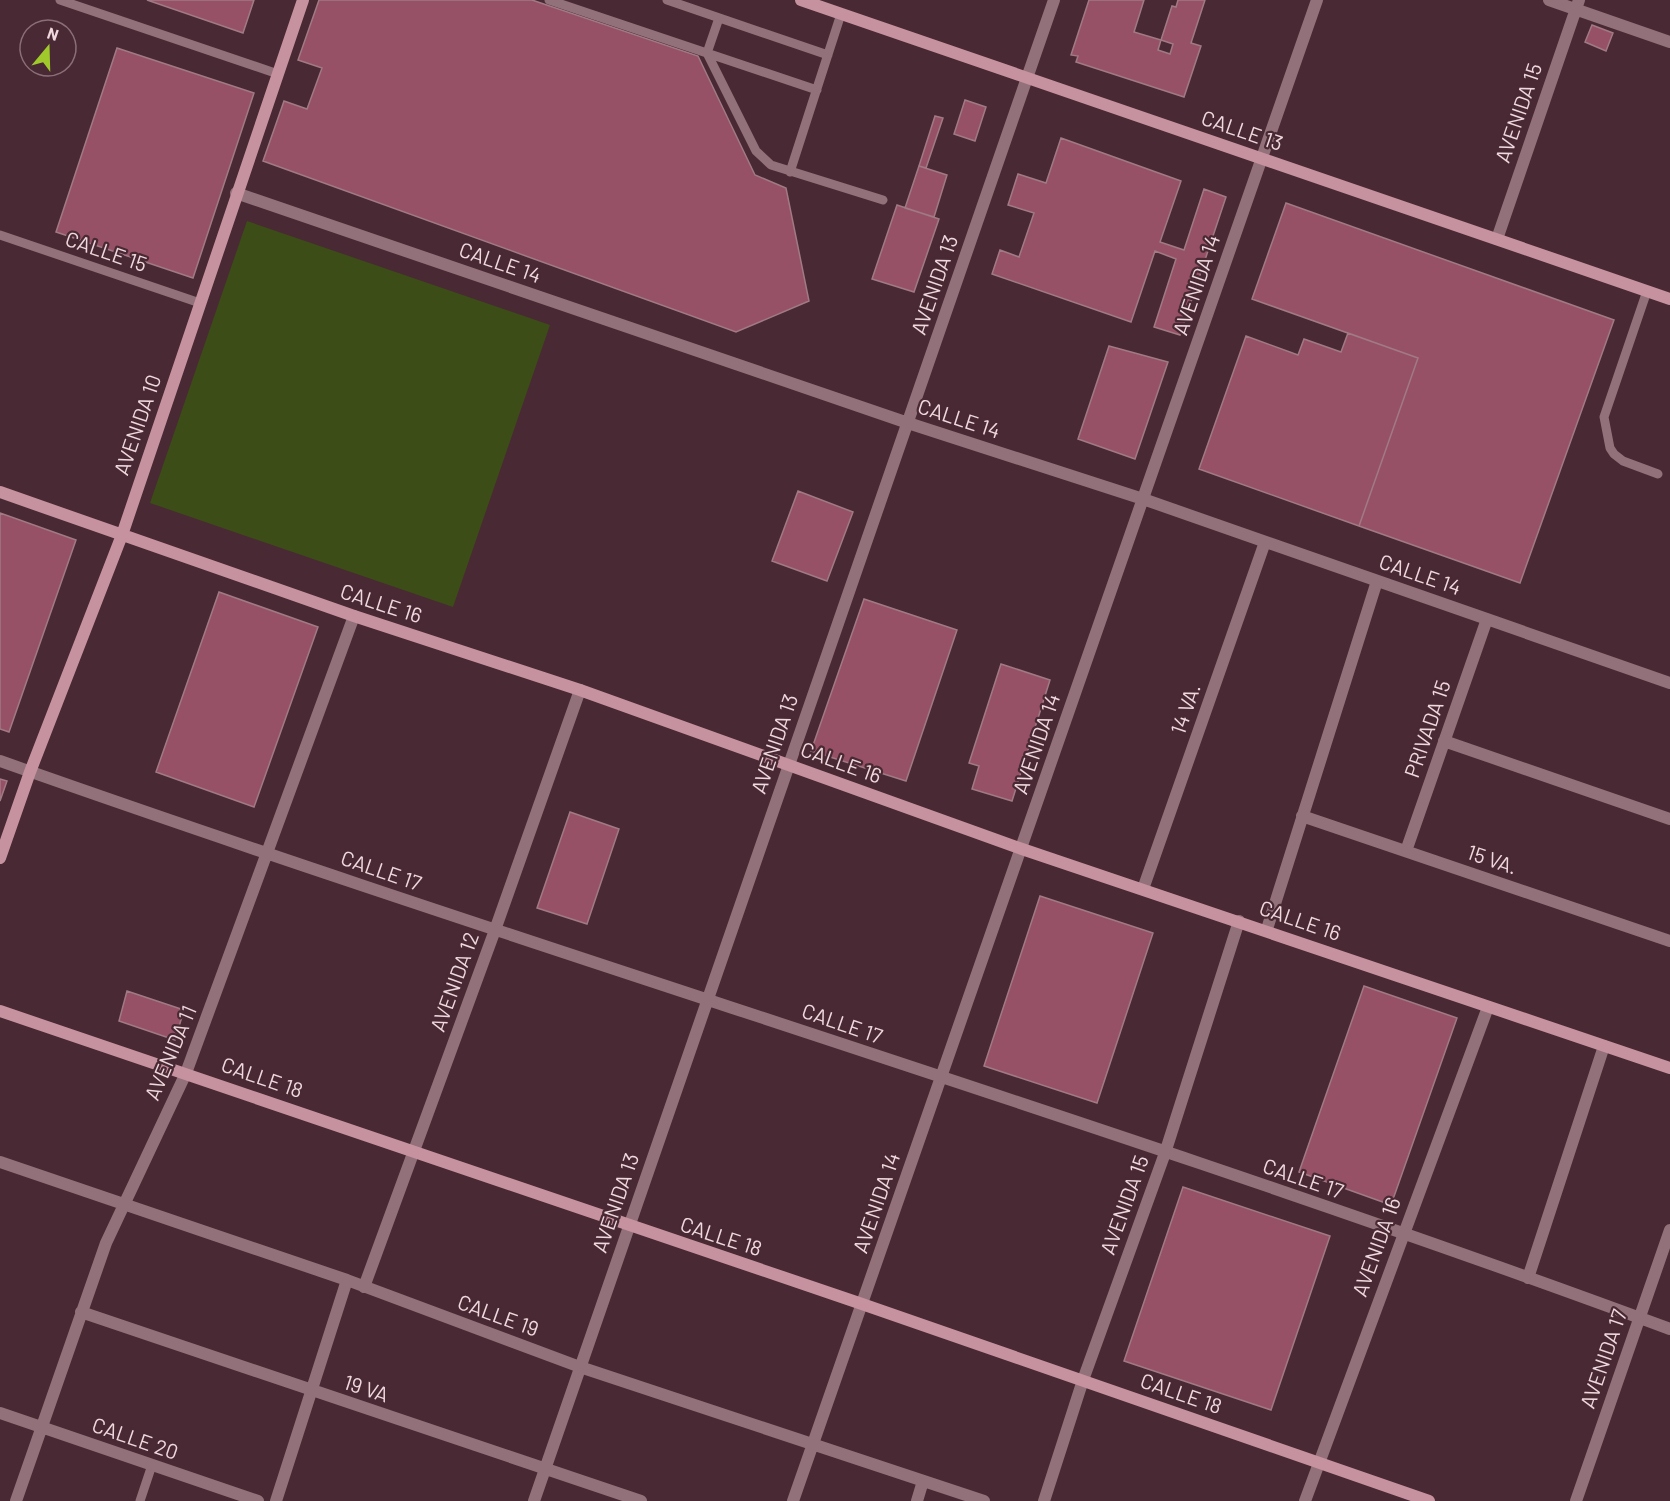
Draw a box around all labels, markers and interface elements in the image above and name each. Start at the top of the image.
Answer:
north arrow [18,18,78,78]
text: N [45,23,61,44]
street label: AVENIDA 15 [1489,59,1546,166]
street label: CALLE 13 [1199,104,1286,155]
street label: CALLE 15 [63,225,150,276]
street label: AVENIDA 13 [905,231,962,338]
street label: AVENIDA 14 [1167,231,1224,338]
street label: CALLE 14 [456,236,545,287]
street label: AVENIDA 10 [108,371,165,478]
street label: CALLE 14 [915,393,1004,443]
street label: CALLE 14 [1376,548,1465,599]
street label: CALLE 16 [337,578,425,628]
street label: PRIVADA 15 [1398,676,1455,781]
street label: 14 VA. [1164,680,1205,737]
street label: AVENIDA 13 [745,690,802,797]
street label: AVENIDA 14 [1007,690,1064,797]
street label: CALLE 16 [798,735,885,788]
street label: 15 VA. [1464,838,1521,879]
street label: CALLE 17 [338,844,425,895]
street label: CALLE 16 [1257,894,1344,945]
street label: AVENIDA 12 [424,928,483,1035]
street label: CALLE 17 [799,997,886,1048]
street label: AVENIDA 11 [139,1001,201,1103]
street label: CALLE 18 [218,1051,307,1102]
street label: AVENIDA 13 [586,1149,643,1256]
street label: AVENIDA 14 [847,1149,904,1256]
street label: AVENIDA 15 [1094,1151,1153,1258]
street label: CALLE 17 [1260,1152,1347,1203]
street label: AVENIDA 16 [1346,1193,1405,1300]
street label: CALLE 18 [677,1211,766,1261]
street label: CALLE 19 [455,1288,543,1341]
street label: AVENIDA 17 [1574,1306,1631,1411]
street label: CALLE 18 [1137,1367,1226,1418]
street label: 19 VA [341,1369,392,1407]
street label: CALLE 20 [89,1411,182,1464]

